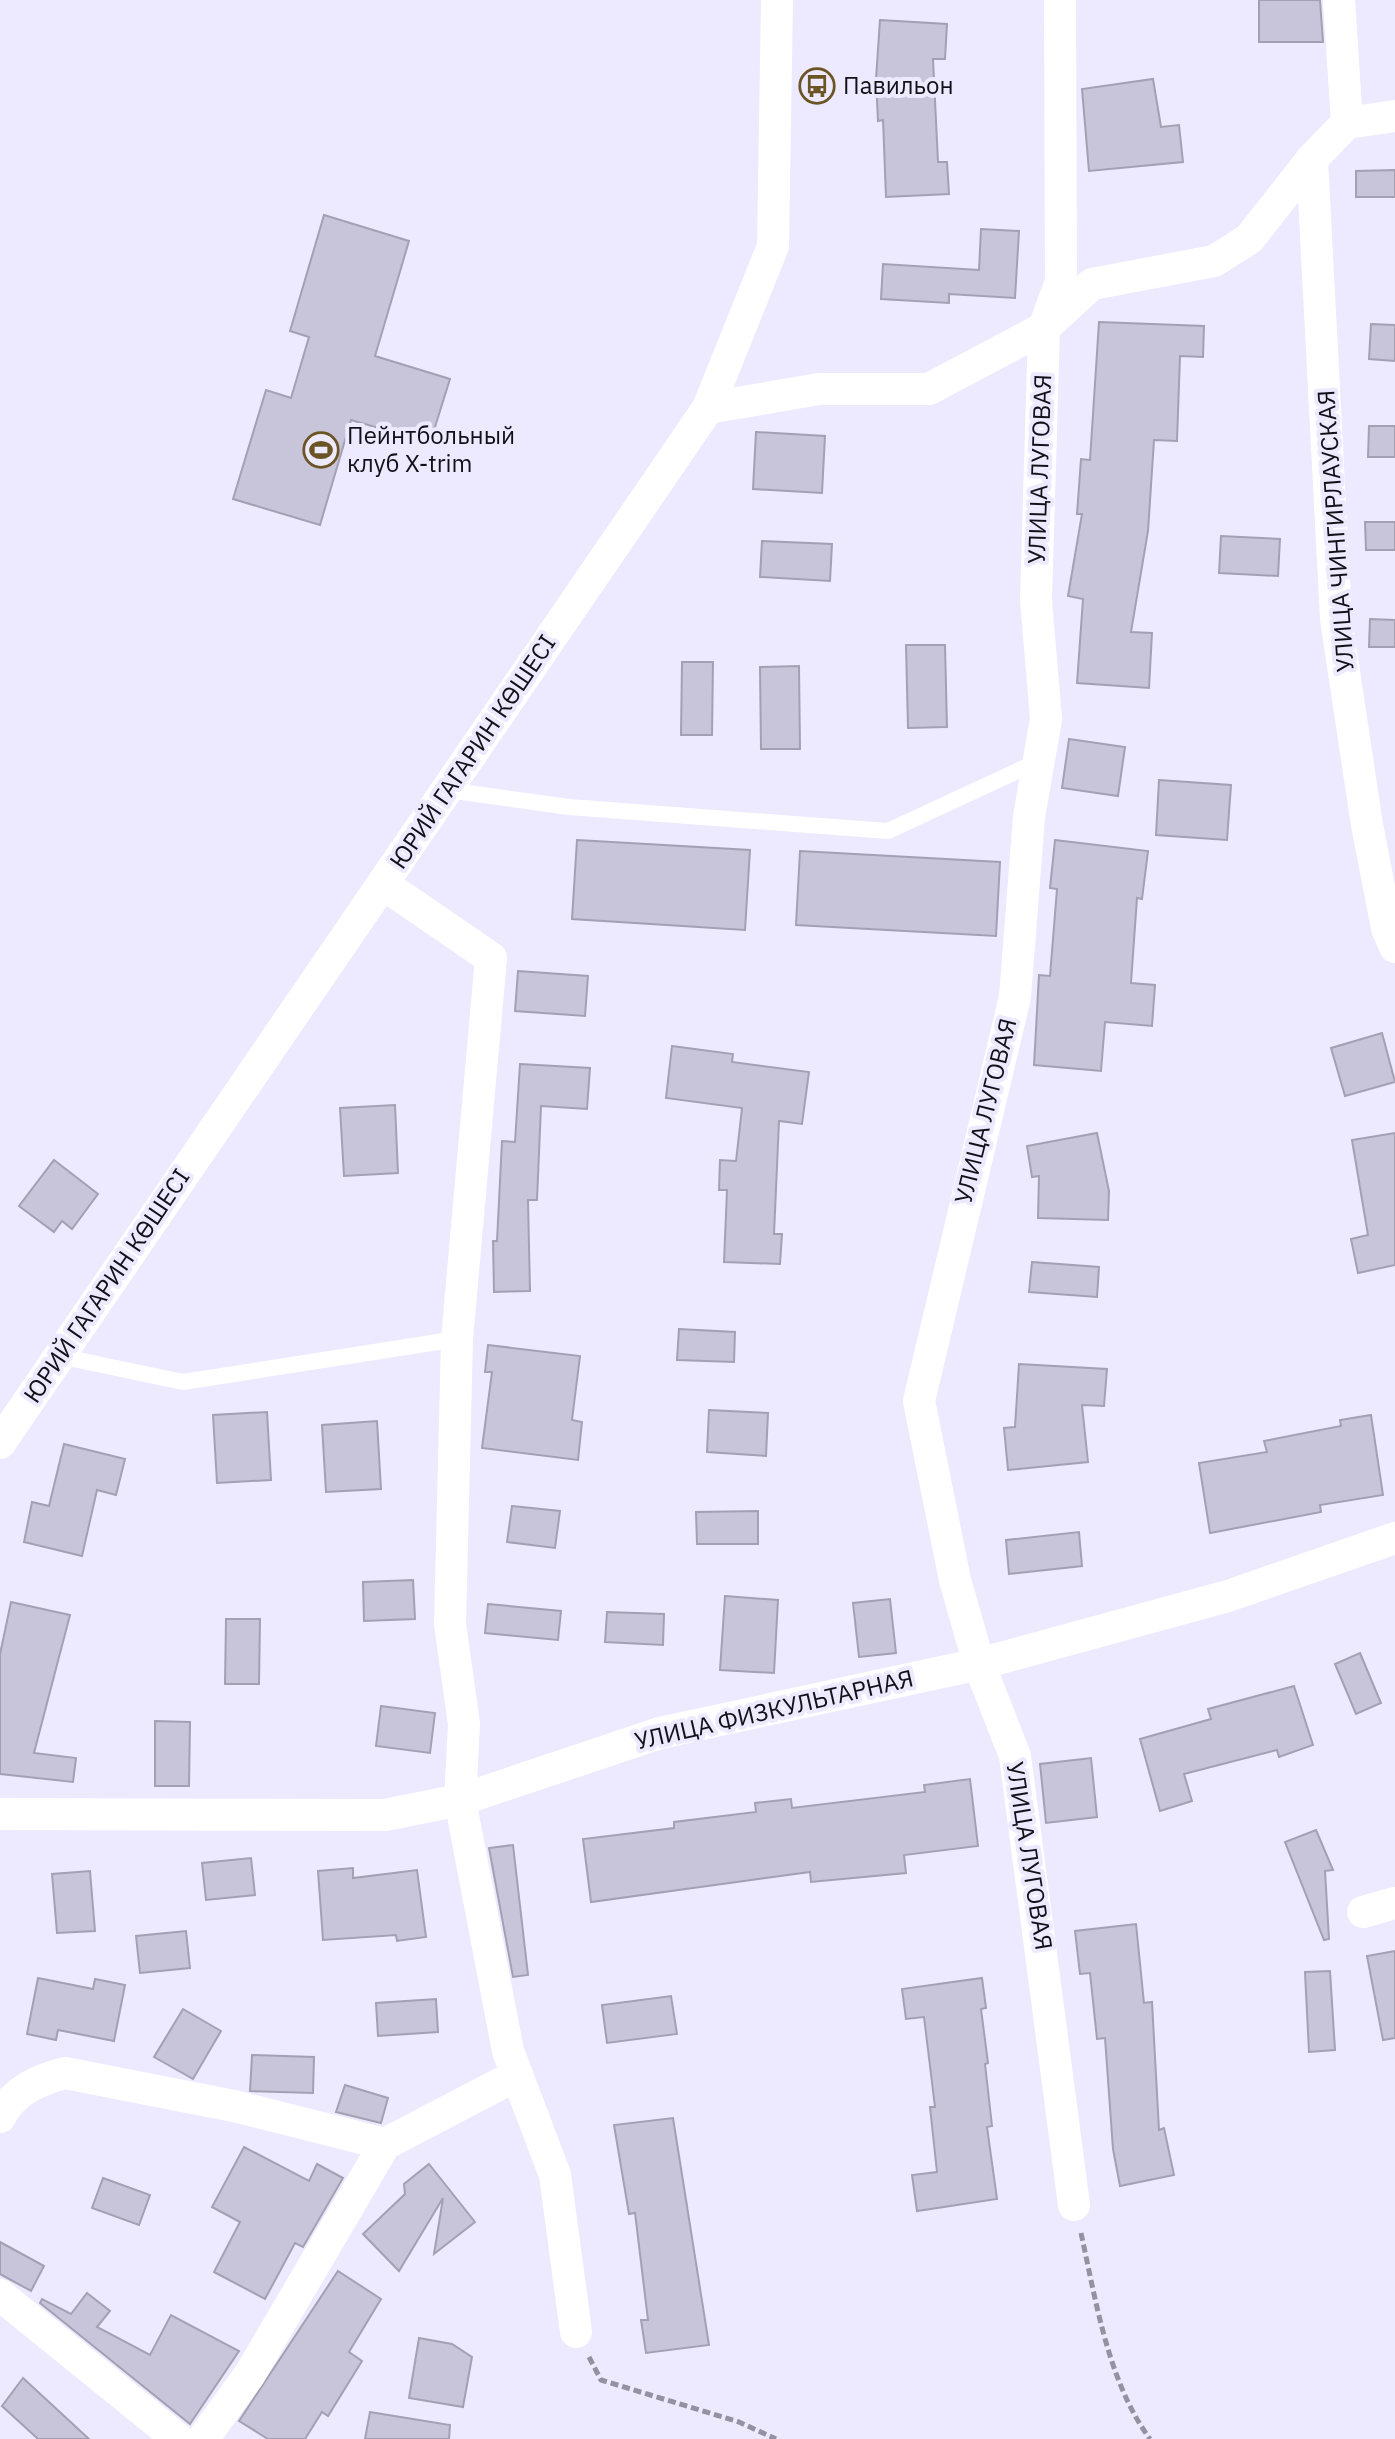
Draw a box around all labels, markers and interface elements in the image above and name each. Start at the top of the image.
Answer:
bus stop icon: Павильон [798,67,836,105]
place label: Павильон [843,69,954,101]
street label: УЛИЦА ЛУГОВАЯ [1020,373,1058,565]
street label: УЛИЦА ЧИНГИРЛАУСКАЯ [1309,389,1361,673]
place label: Пейнтбольный клуб X-trim [347,419,515,479]
sports icon: Пейнтбольный клуб X-trim [302,431,340,469]
street label: ЮРИЙ ГАГАРИН КӨШЕСІ [382,628,563,875]
street label: УЛИЦА ЛУГОВАЯ [947,1015,1024,1207]
street label: ЮРИЙ ГАГАРИН КӨШЕСІ [16,1162,197,1409]
street label: УЛИЦА ФИЗКУЛЬТАРНАЯ [631,1661,916,1757]
street label: УЛИЦА ЛУГОВАЯ [999,1759,1061,1952]

